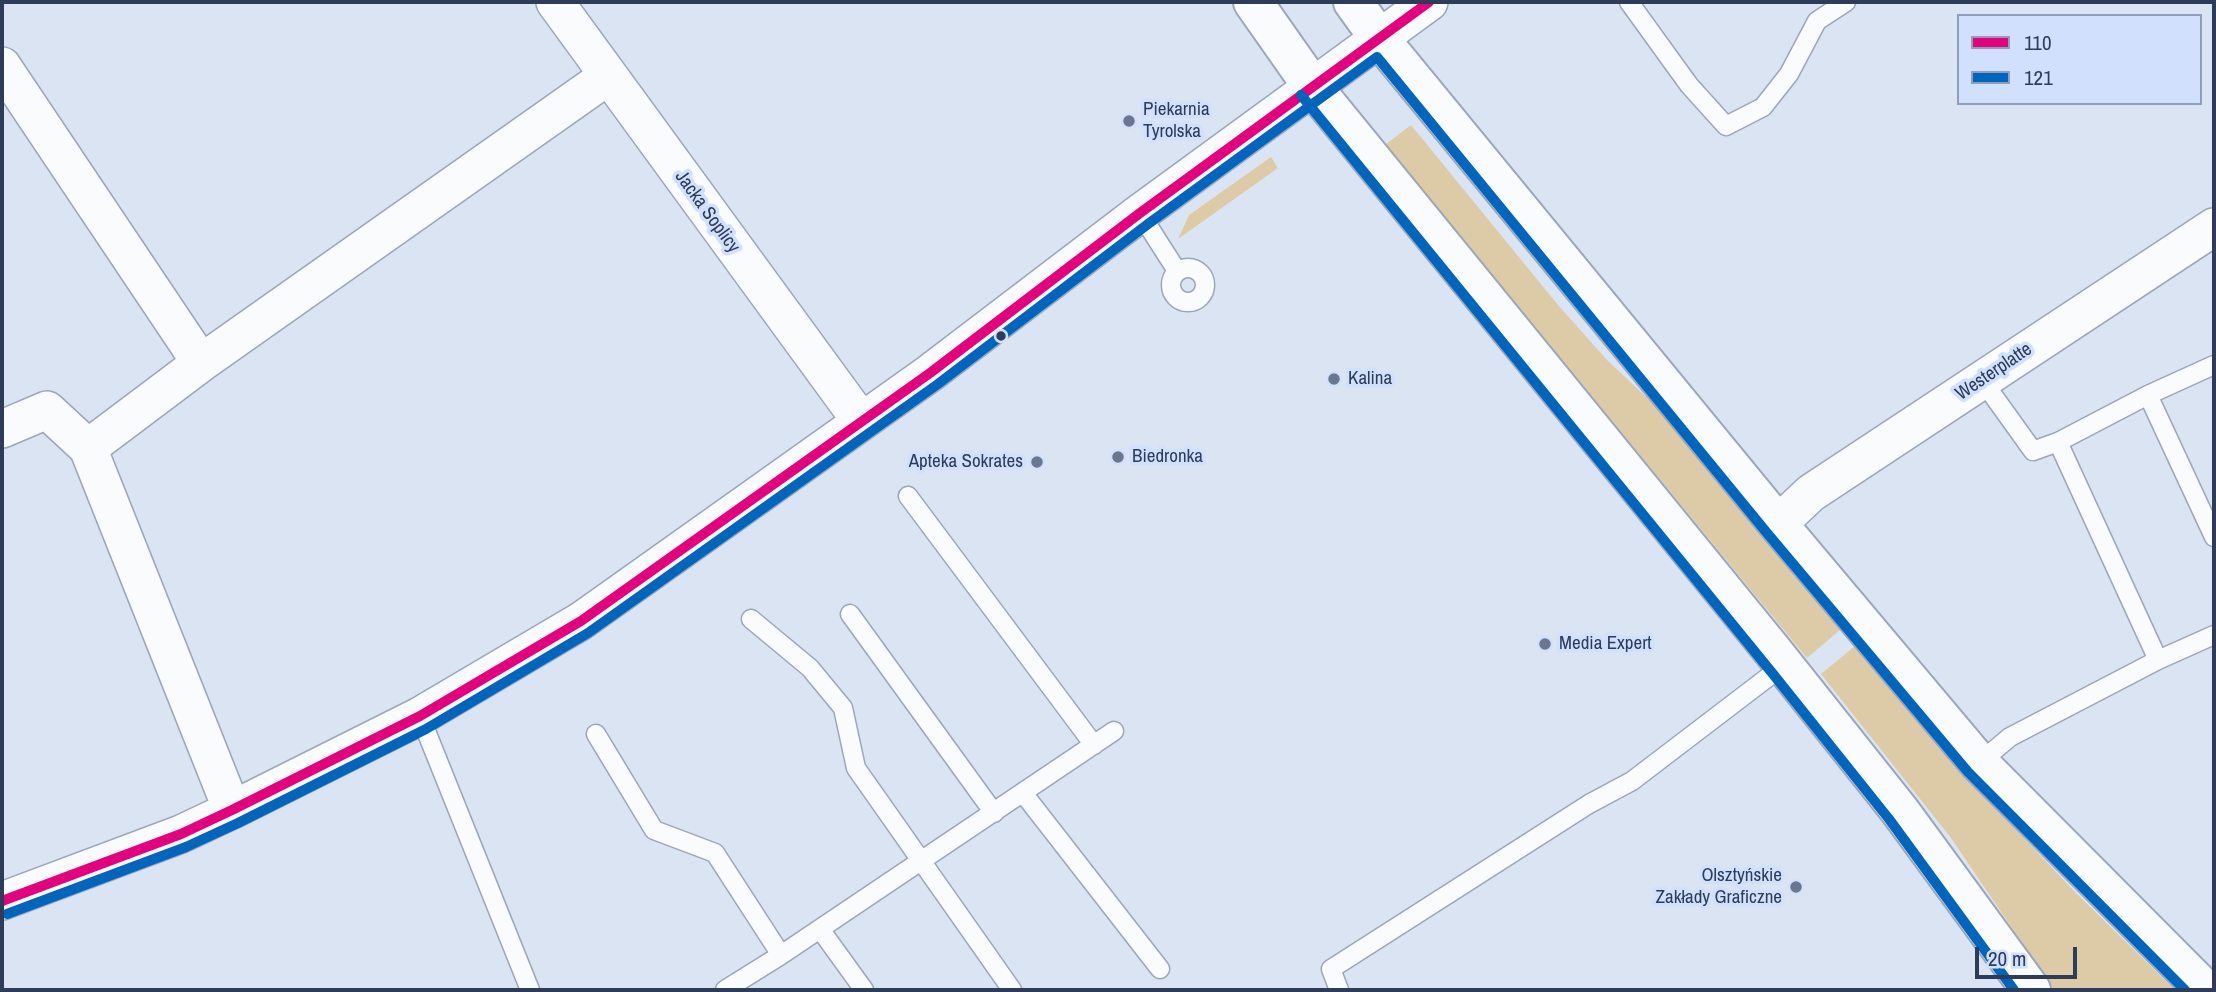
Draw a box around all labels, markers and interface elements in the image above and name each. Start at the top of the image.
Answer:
legend [1957,14,2202,105]
text: 110 [2024,28,2051,57]
text: 121 [2024,63,2053,92]
place label: Piekarnia Tyrolska [1143,99,1210,143]
marker: Piekarnia Tyrolska [1121,113,1137,129]
street label: Jacka Soplicy [670,166,744,258]
unlabelled marker [994,329,1008,343]
street label: Westerplatte [1951,338,2037,406]
place label: Kalina [1348,368,1392,390]
marker: Kalina [1326,371,1342,387]
place label: Biedronka [1132,446,1203,468]
marker: Biedronka [1110,449,1126,465]
place label: Apteka Sokrates [909,451,1023,473]
marker: Apteka Sokrates [1029,454,1045,470]
place label: Media Expert [1559,633,1652,655]
marker: Media Expert [1537,636,1553,652]
place label: Olsztyńskie Zakłady Graficzne [1656,865,1782,909]
marker: Olsztyńskie Zakłady Graficzne [1788,879,1804,895]
scale bar [1978,932,2080,976]
text: 20 m [1988,944,2026,973]

